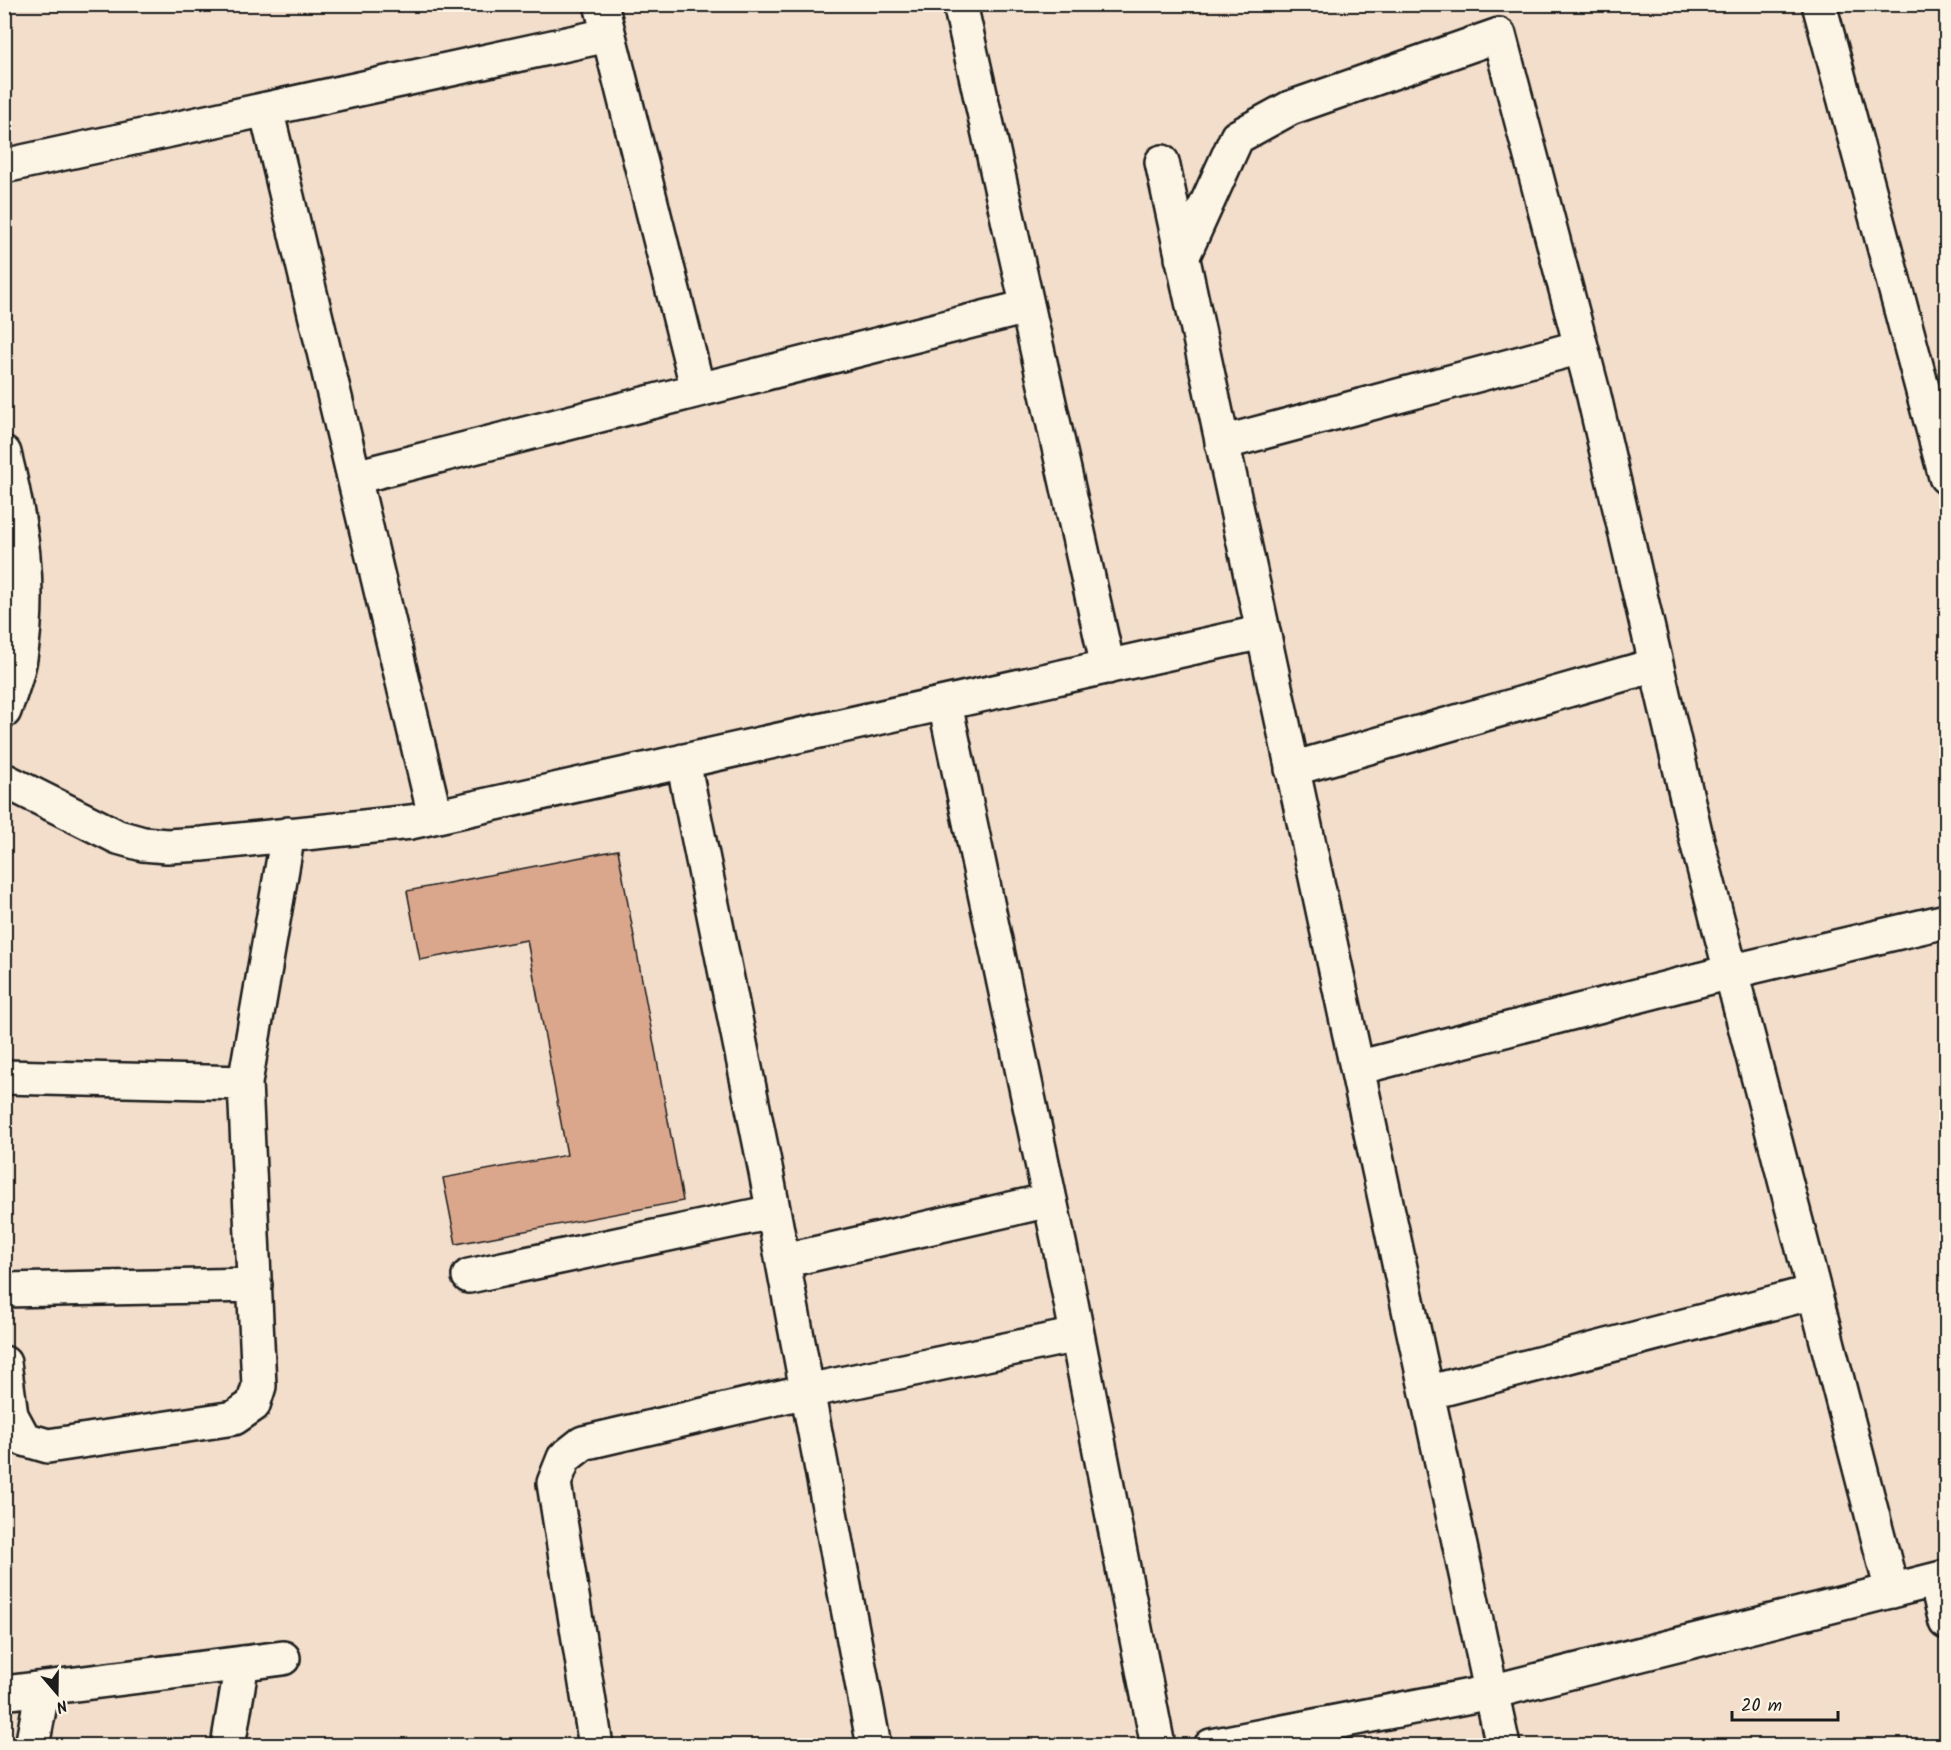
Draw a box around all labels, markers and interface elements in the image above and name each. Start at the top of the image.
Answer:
north arrow [27,1663,87,1723]
scale bar [1732,1684,1838,1722]
text: N [53,1692,71,1719]
text: 20 m [1741,1692,1782,1721]

